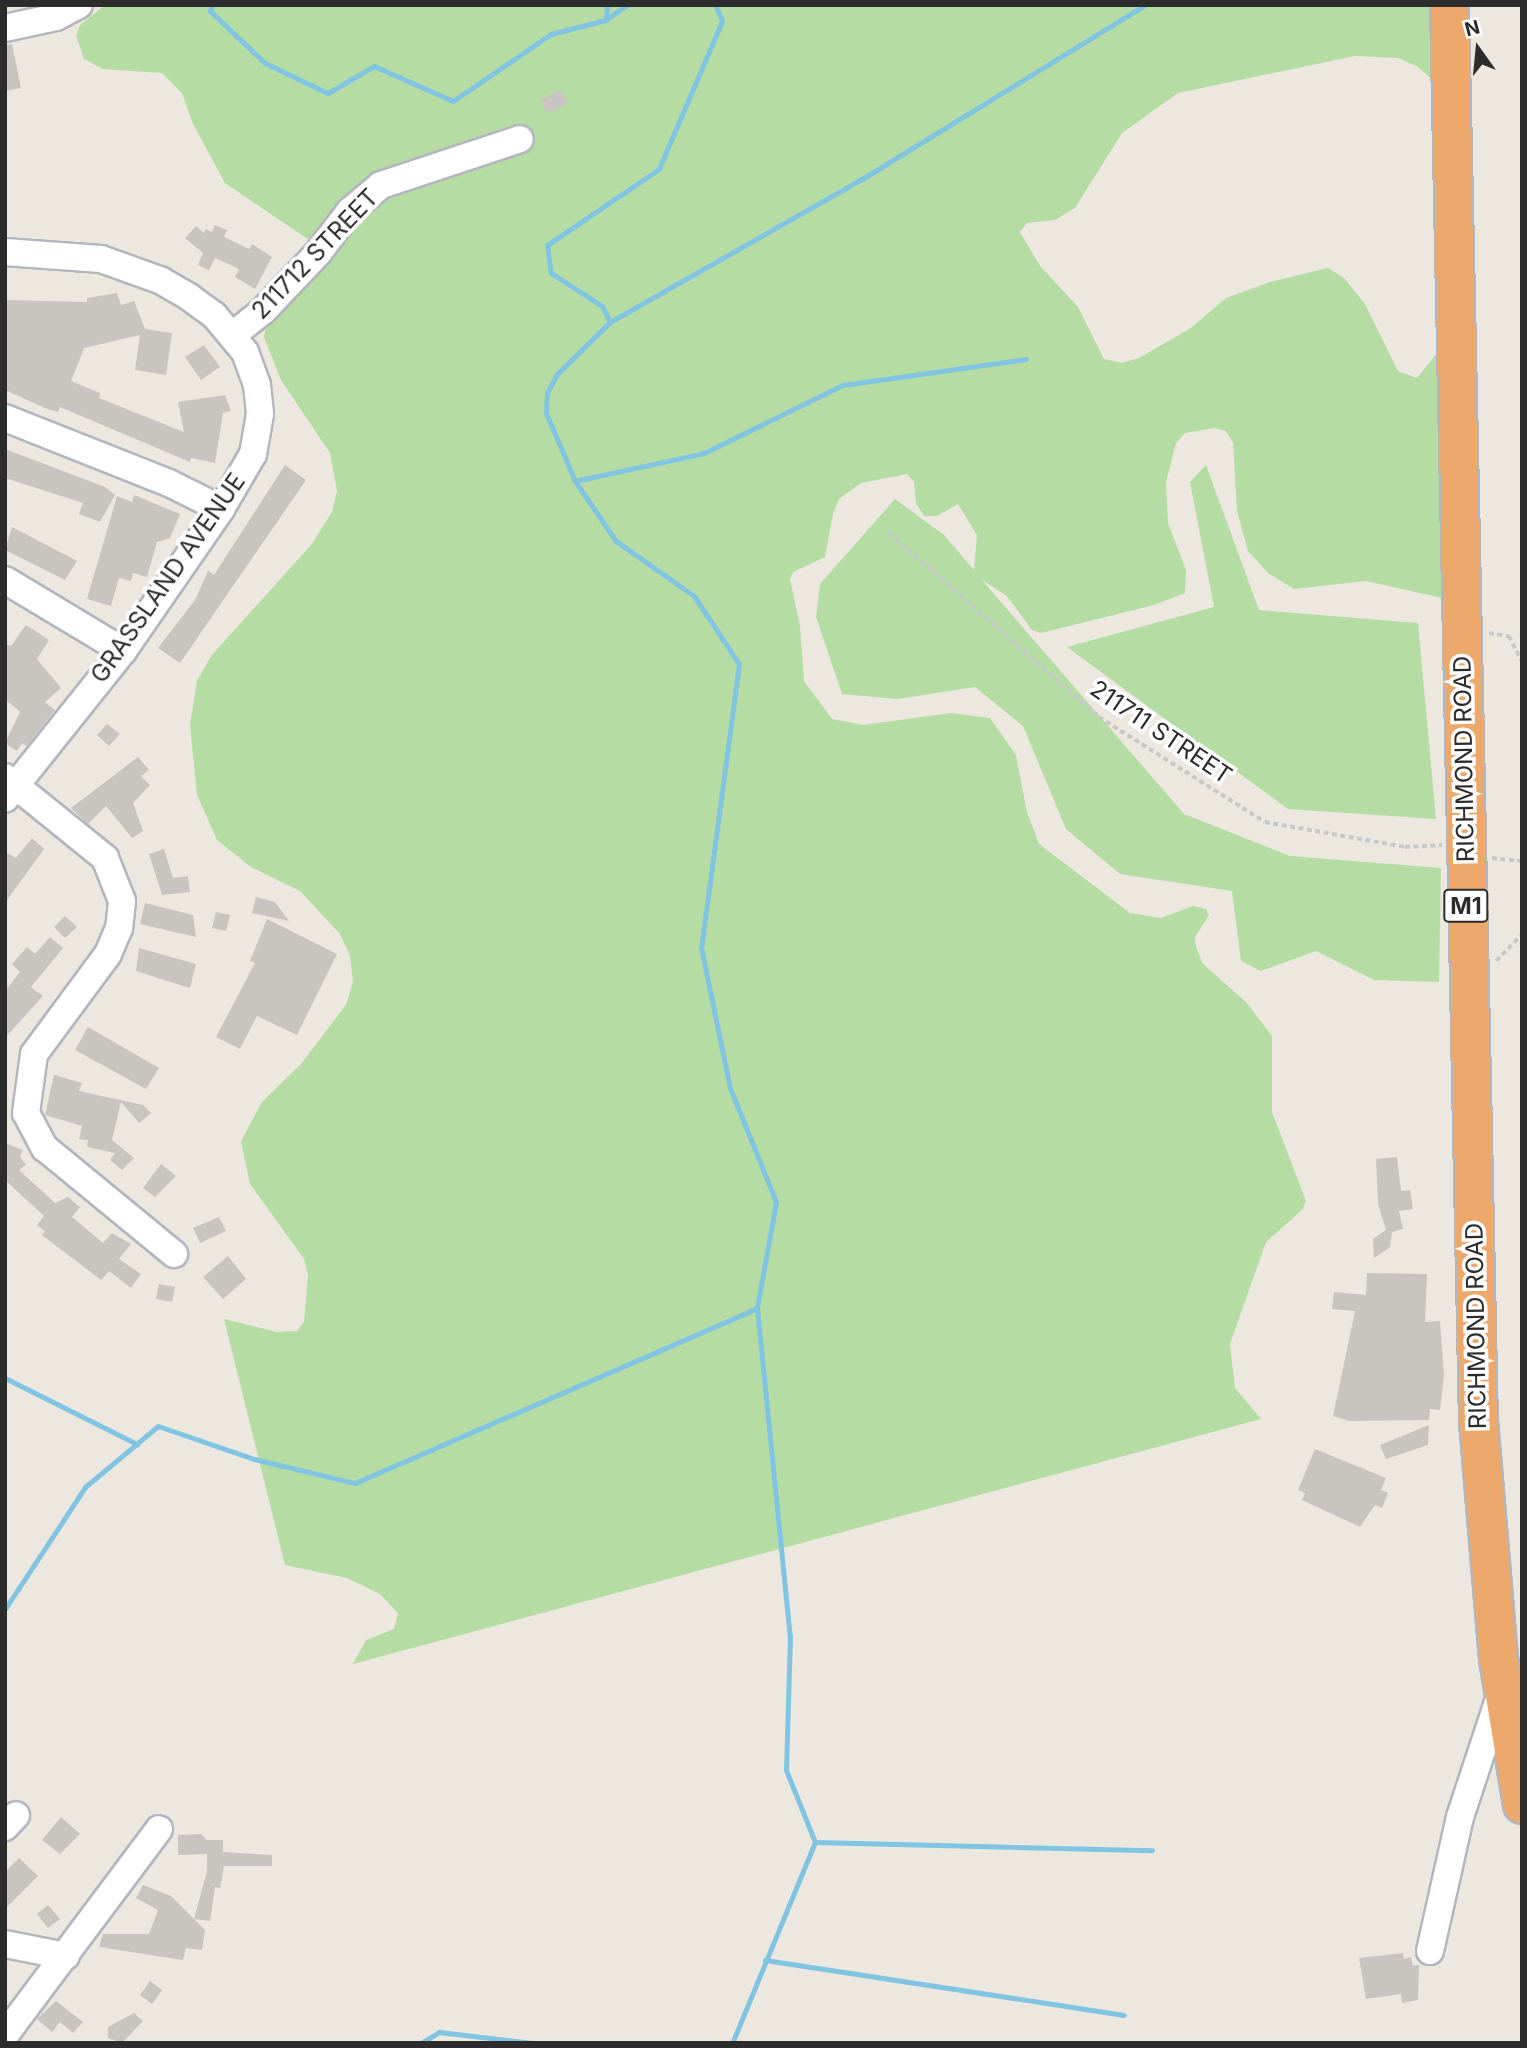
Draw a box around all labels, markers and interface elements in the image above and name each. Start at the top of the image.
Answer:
north arrow [1443,14,1513,84]
text: N [1462,15,1482,41]
street label: 211712 STREET [246,183,384,325]
street label: GRASSLAND AVENUE [85,468,251,688]
street label: RICHMOND ROAD [1448,656,1480,862]
street label: 211711 STREET [1085,674,1237,790]
road number: M1 [1443,886,1489,925]
street label: RICHMOND ROAD [1460,1223,1492,1429]

